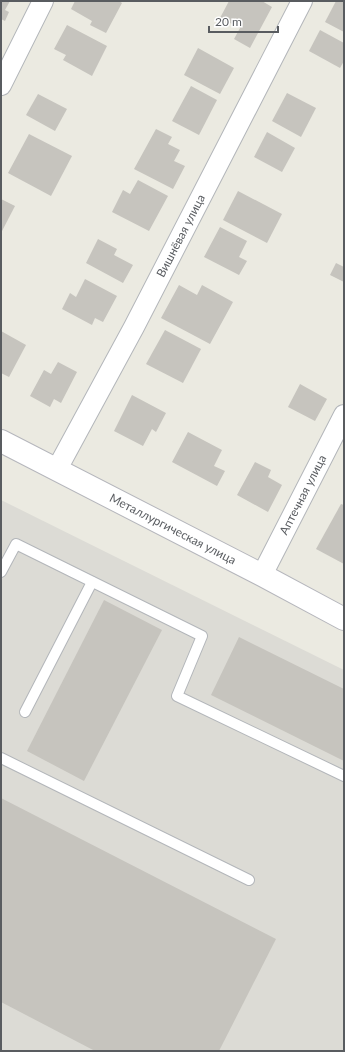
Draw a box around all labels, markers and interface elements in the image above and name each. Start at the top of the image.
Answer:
scale bar [209,8,278,34]
text: 20 m [215,14,242,29]
street label: Вишнёвая улица [153,192,208,280]
street label: Аптечная улица [276,452,329,537]
street label: Металлургическая улица [107,490,239,567]

